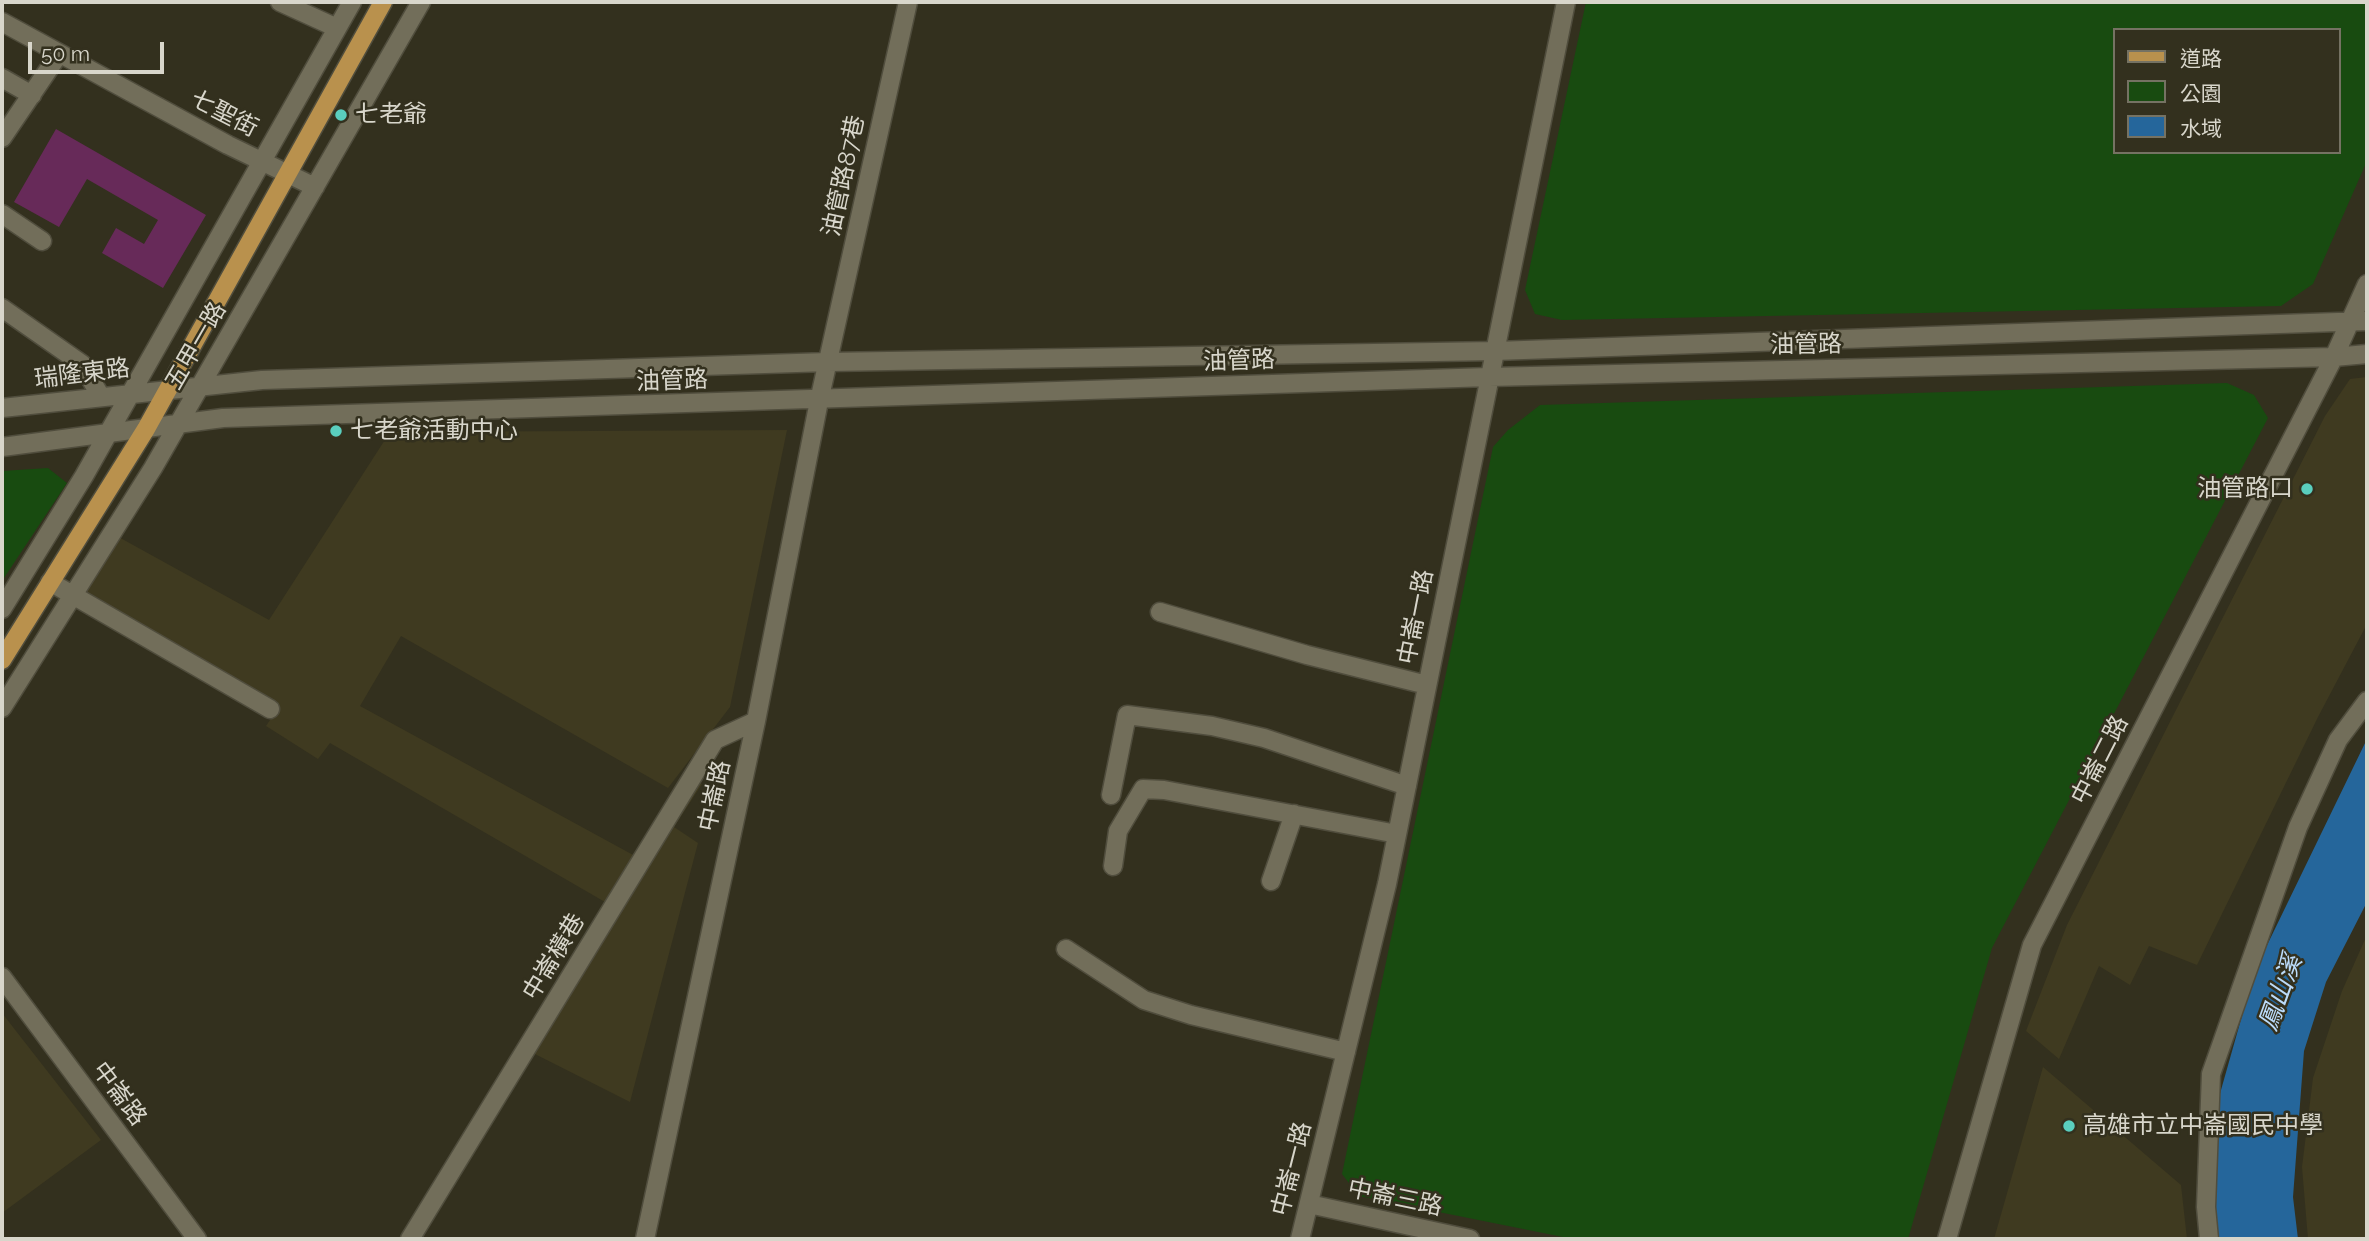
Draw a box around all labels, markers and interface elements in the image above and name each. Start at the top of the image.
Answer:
scale bar [32,28,168,72]
legend [2114,28,2341,154]
text: 50 m [41,41,90,66]
text: 道路 [2180,46,2222,71]
text: 公園 [2180,81,2222,106]
street label: 七聖街 [185,85,263,143]
place label: 七老爺 [355,101,427,129]
marker: 七老爺 [333,107,349,123]
street label: 油管路87巷 [817,113,871,239]
text: 水域 [2180,116,2222,141]
street label: 五甲一路 [160,297,232,395]
street label: 油管路 [1770,330,1842,360]
street label: 油管路 [1203,345,1275,377]
street label: 瑞隆東路 [33,354,131,394]
street label: 油管路 [636,365,708,397]
place label: 七老爺活動中心 [350,417,518,445]
marker: 七老爺活動中心 [328,423,344,439]
place label: 油管路口 [2197,475,2293,503]
marker: 油管路口 [2299,481,2315,497]
street label: 中崙一路 [1393,567,1439,667]
street label: 中崙二路 [2065,711,2135,809]
street label: 中崙路 [693,758,737,834]
street label: 中崙橫巷 [517,908,591,1006]
water label: 鳳山溪 [2253,951,2309,1035]
street label: 中崙路 [86,1057,152,1131]
place label: 高雄市立中崙國民中學 [2083,1112,2323,1140]
marker: 高雄市立中崙國民中學 [2061,1118,2077,1134]
street label: 中崙一路 [1266,1119,1318,1219]
street label: 中崙三路 [1345,1174,1445,1222]

